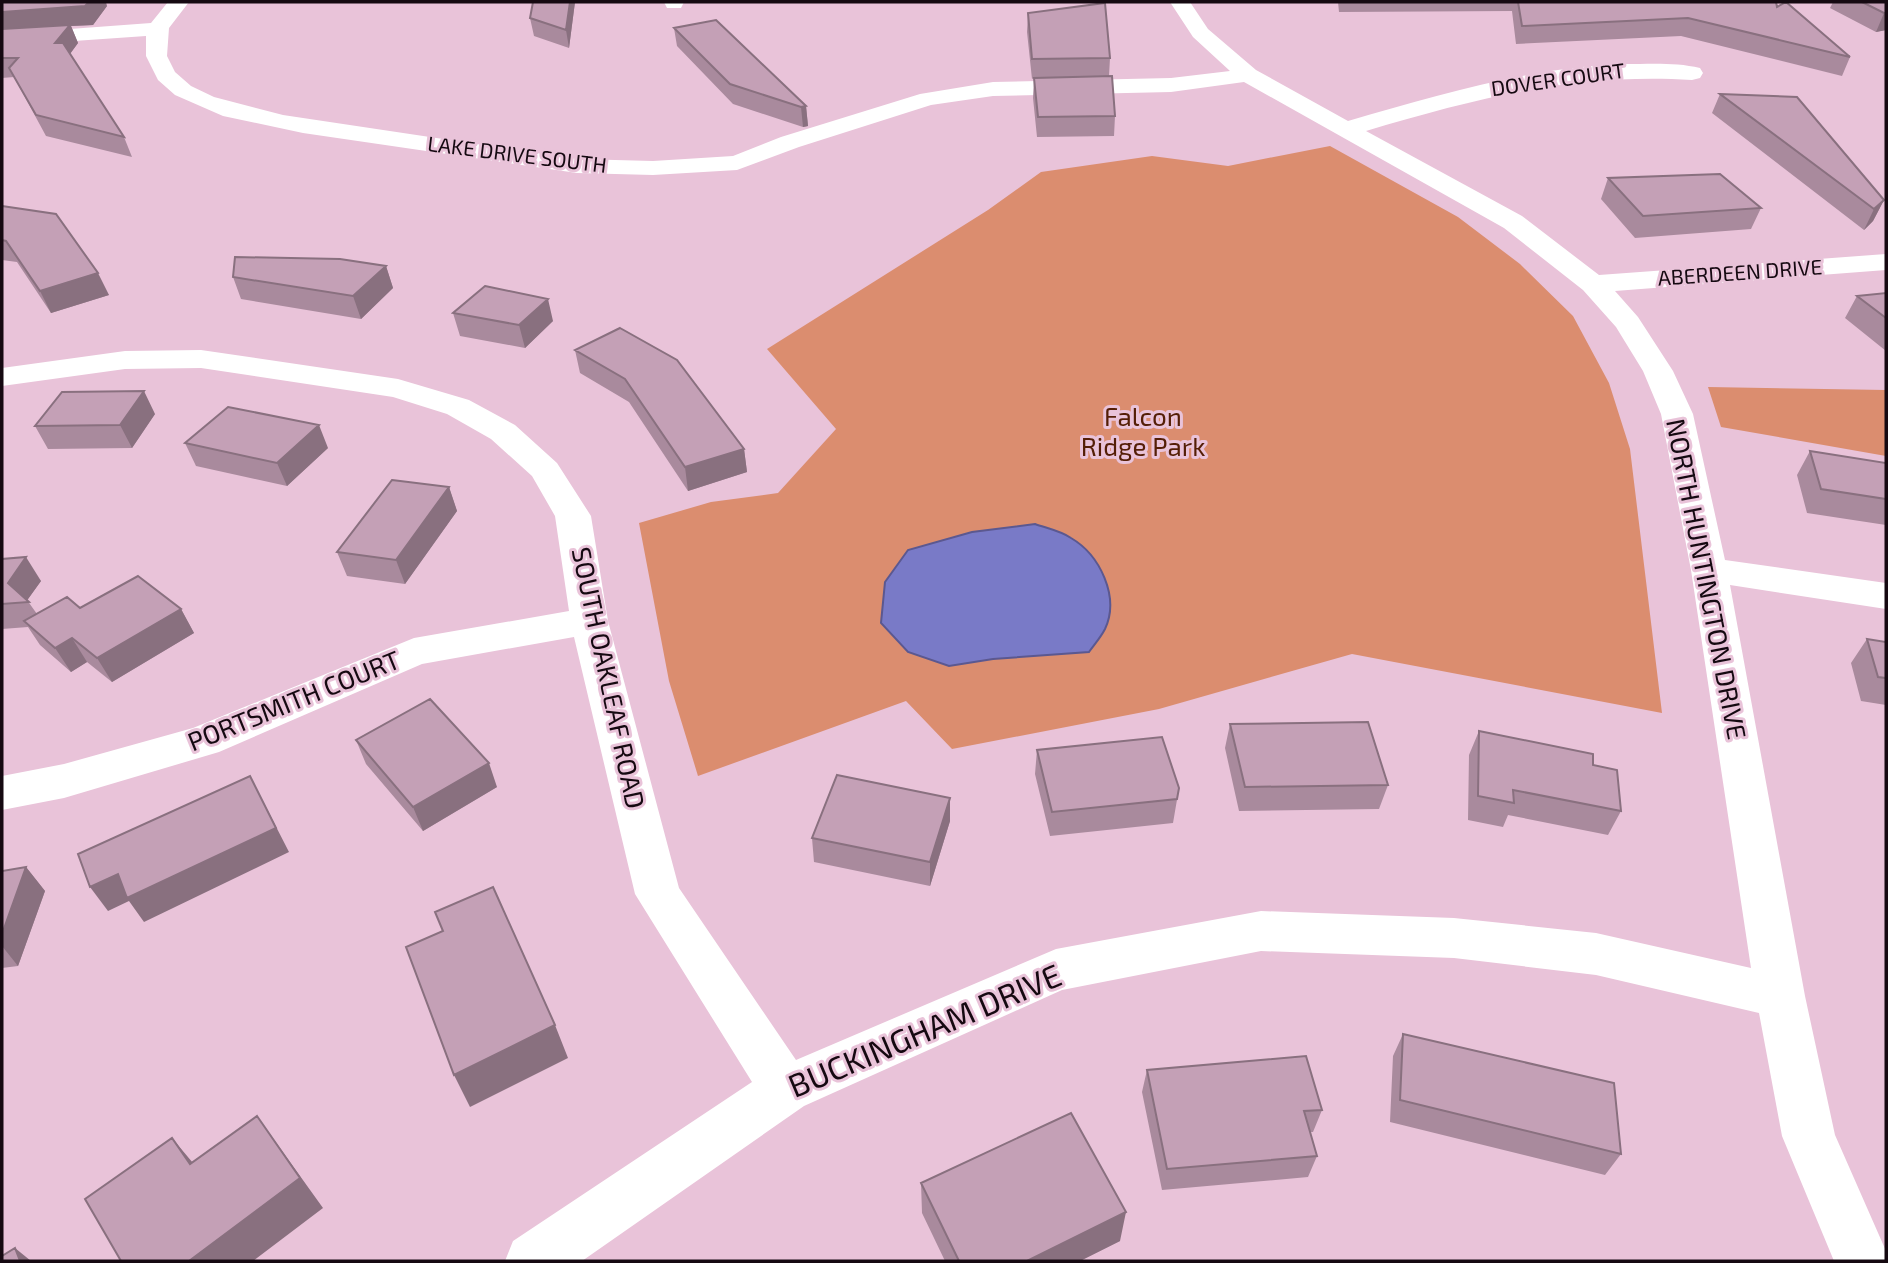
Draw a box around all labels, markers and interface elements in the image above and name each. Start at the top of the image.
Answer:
street label: DOVER COURT [1489,57,1626,100]
street label: LAKE DRIVE SOUTH [426,130,608,177]
street label: ABERDEEN DRIVE [1657,253,1823,290]
park label: Falcon Ridge Park [1081,400,1205,461]
street label: NORTH HUNTINGTON DRIVE [1661,416,1754,742]
street label: SOUTH OAKLEAF ROAD [567,544,652,811]
street label: PORTSMITH COURT [183,643,404,756]
street label: BUCKINGHAM DRIVE [782,954,1066,1104]

